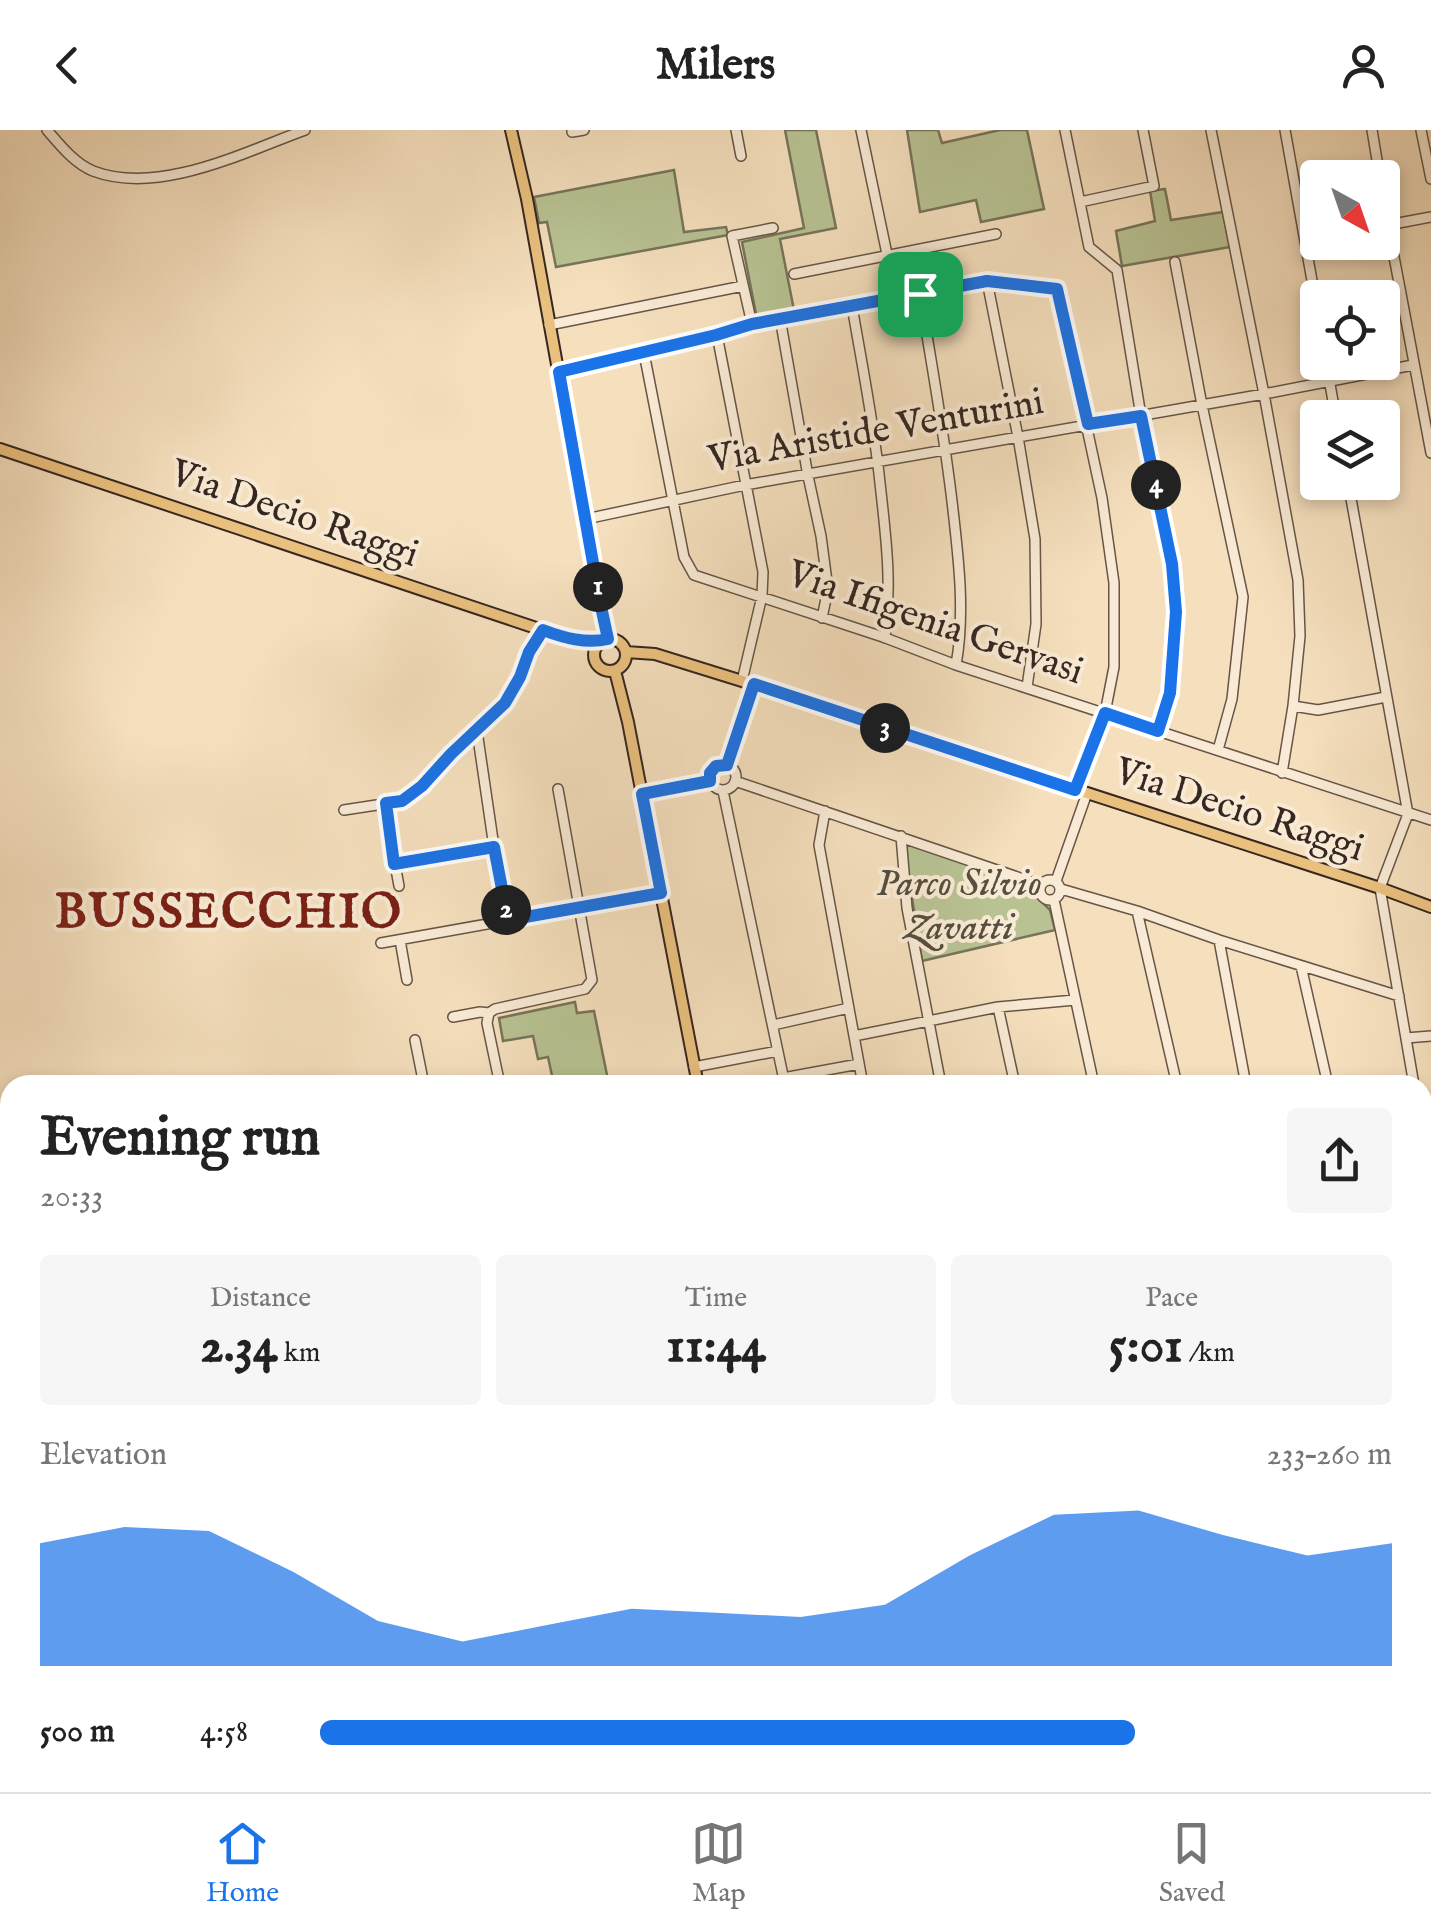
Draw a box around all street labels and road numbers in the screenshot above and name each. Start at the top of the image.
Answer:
street label: Via Aristide Venturini [704,379,1047,485]
street label: Via Decio Raggi [163,450,424,580]
street label: Via Ifigenia Gervasi [780,551,1089,697]
street label: Via Decio Raggi [1107,748,1370,874]

